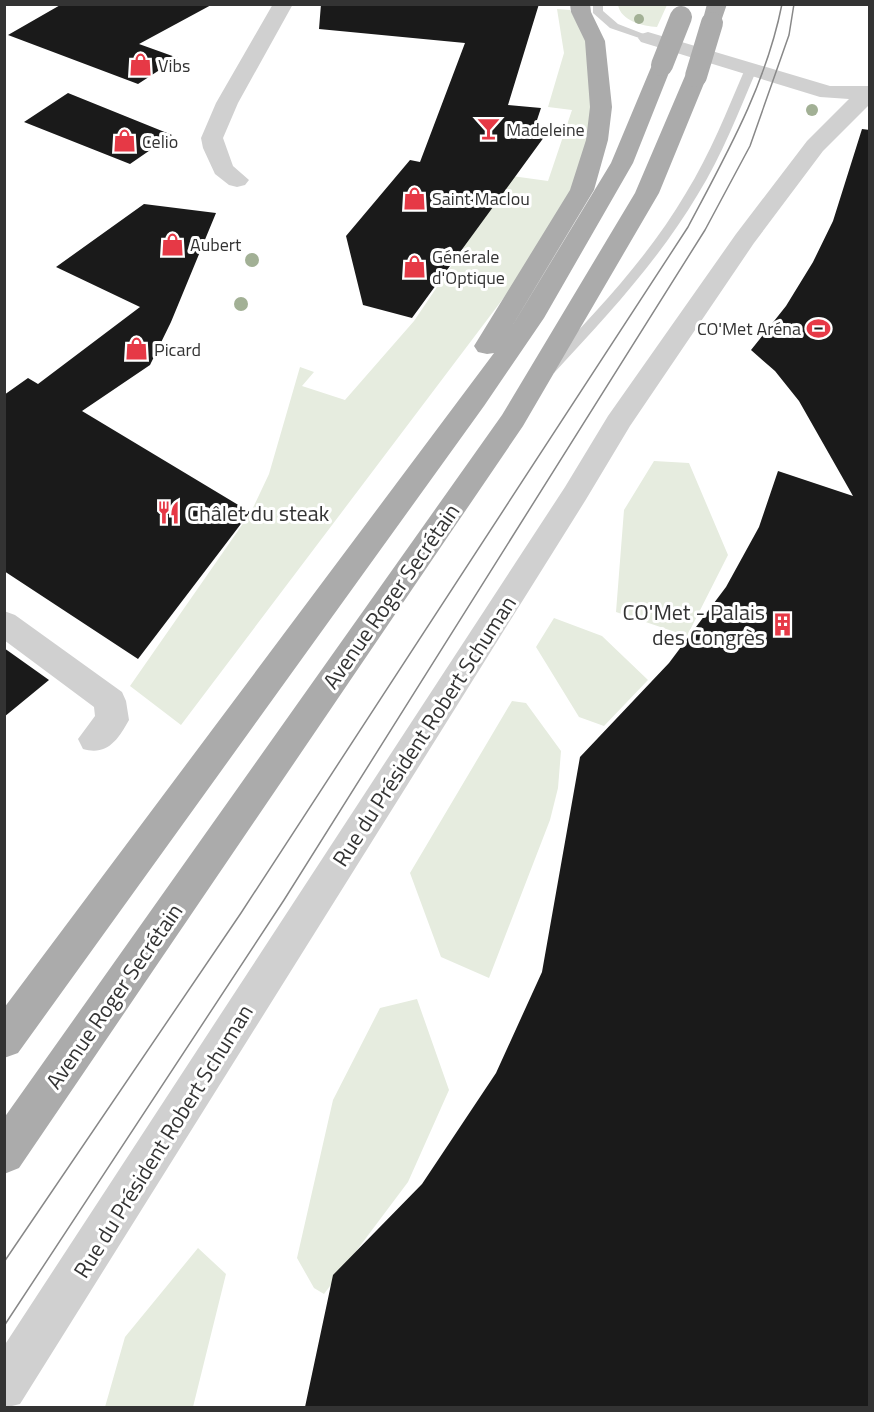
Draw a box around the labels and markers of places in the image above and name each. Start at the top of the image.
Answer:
shop icon: Vibs [127,52,153,78]
place label: Vibs [158,52,190,79]
bar icon: Madeleine [475,116,501,142]
place label: Madeleine [506,116,585,143]
shop icon: Celio [111,128,137,154]
place label: Celio [142,128,178,155]
shop icon: Saint Maclou [401,185,427,211]
place label: Saint Maclou [432,185,530,212]
shop icon: Aubert [159,231,185,257]
place label: Aubert [190,231,242,258]
place label: Générale d'Optique [432,243,505,291]
shop icon: Générale d'Optique [401,253,427,279]
place label: CO'Met Aréna [697,315,801,342]
sports icon: CO'Met Aréna [806,315,832,341]
shop icon: Picard [123,336,149,362]
place label: Picard [154,336,201,363]
place label: Châlet du steak [187,496,330,530]
restaurant icon: Châlet du steak [156,500,182,526]
place label: CO'Met - Palais des Congrès [623,595,765,654]
building icon: CO'Met - Palais des Congrès [770,612,796,638]

